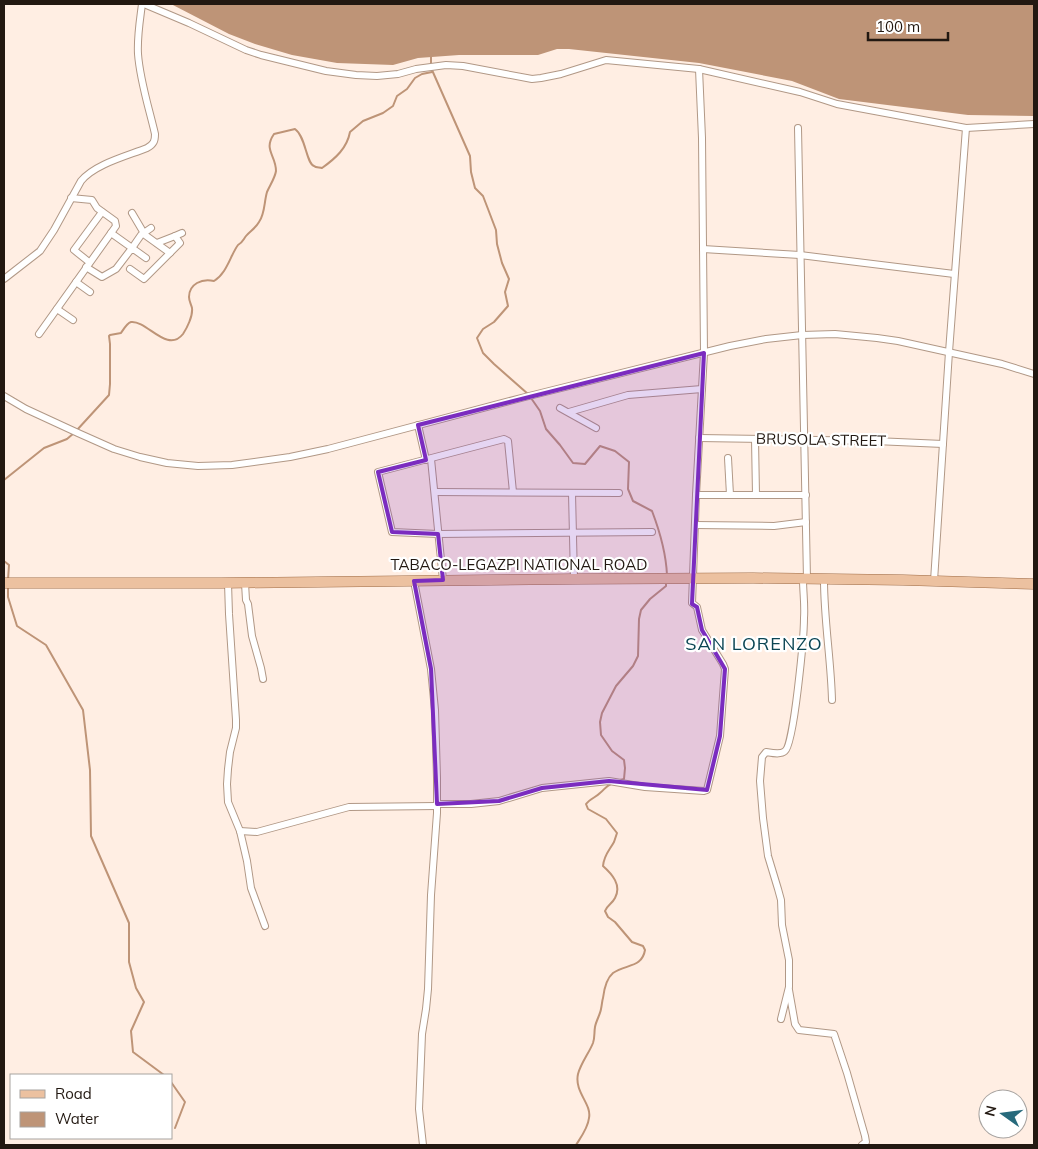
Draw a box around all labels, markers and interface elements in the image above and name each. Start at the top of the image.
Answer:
scale bar [868,10,948,42]
text: 100 m [876,17,920,36]
street label: BRUSOLA STREET [756,429,886,450]
street label: TABACO-LEGAZPI NATIONAL ROAD [391,555,647,574]
district label: SAN LORENZO [685,632,823,655]
legend [10,1074,172,1139]
text: Road [55,1084,92,1103]
north arrow [978,1089,1028,1139]
text: N [980,1104,1000,1118]
text: Water [55,1109,99,1128]

